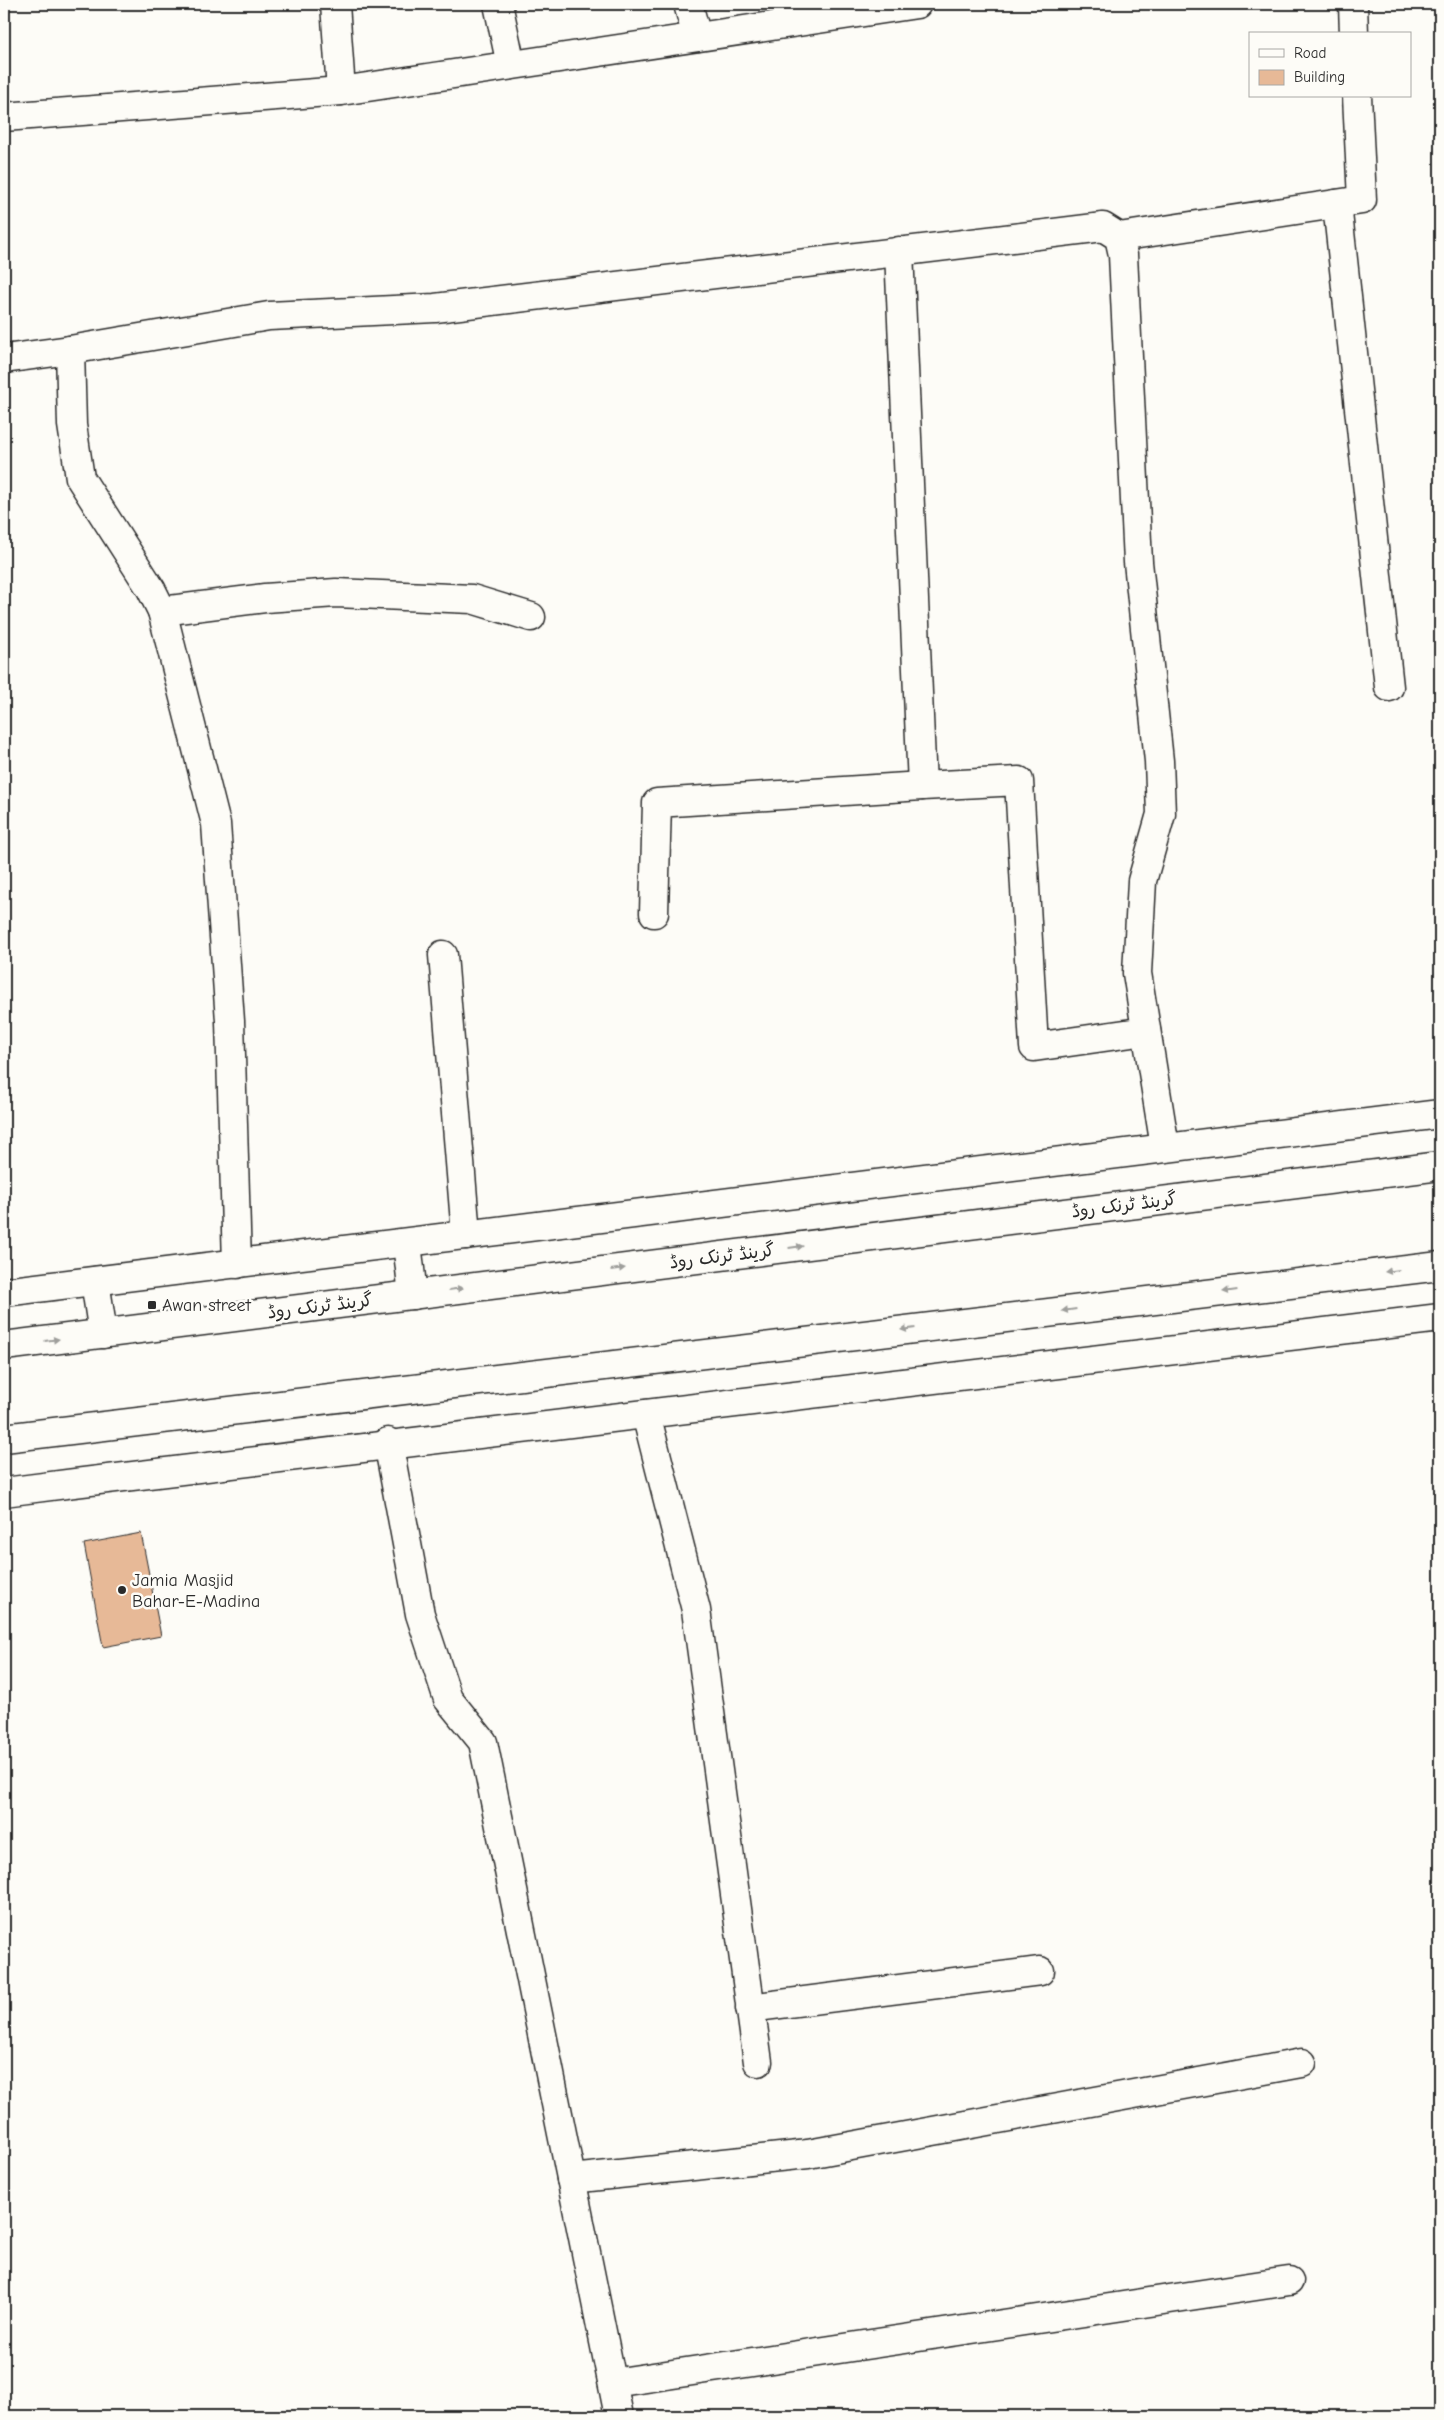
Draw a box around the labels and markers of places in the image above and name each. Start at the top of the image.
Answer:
place label: Awan street [162,1295,252,1316]
marker: Awan street [146,1299,158,1311]
place label: Jamia Masjid Bahar-E-Madina [132,1570,260,1612]
marker: Jamia Masjid Bahar-E-Madina [116,1584,128,1596]

